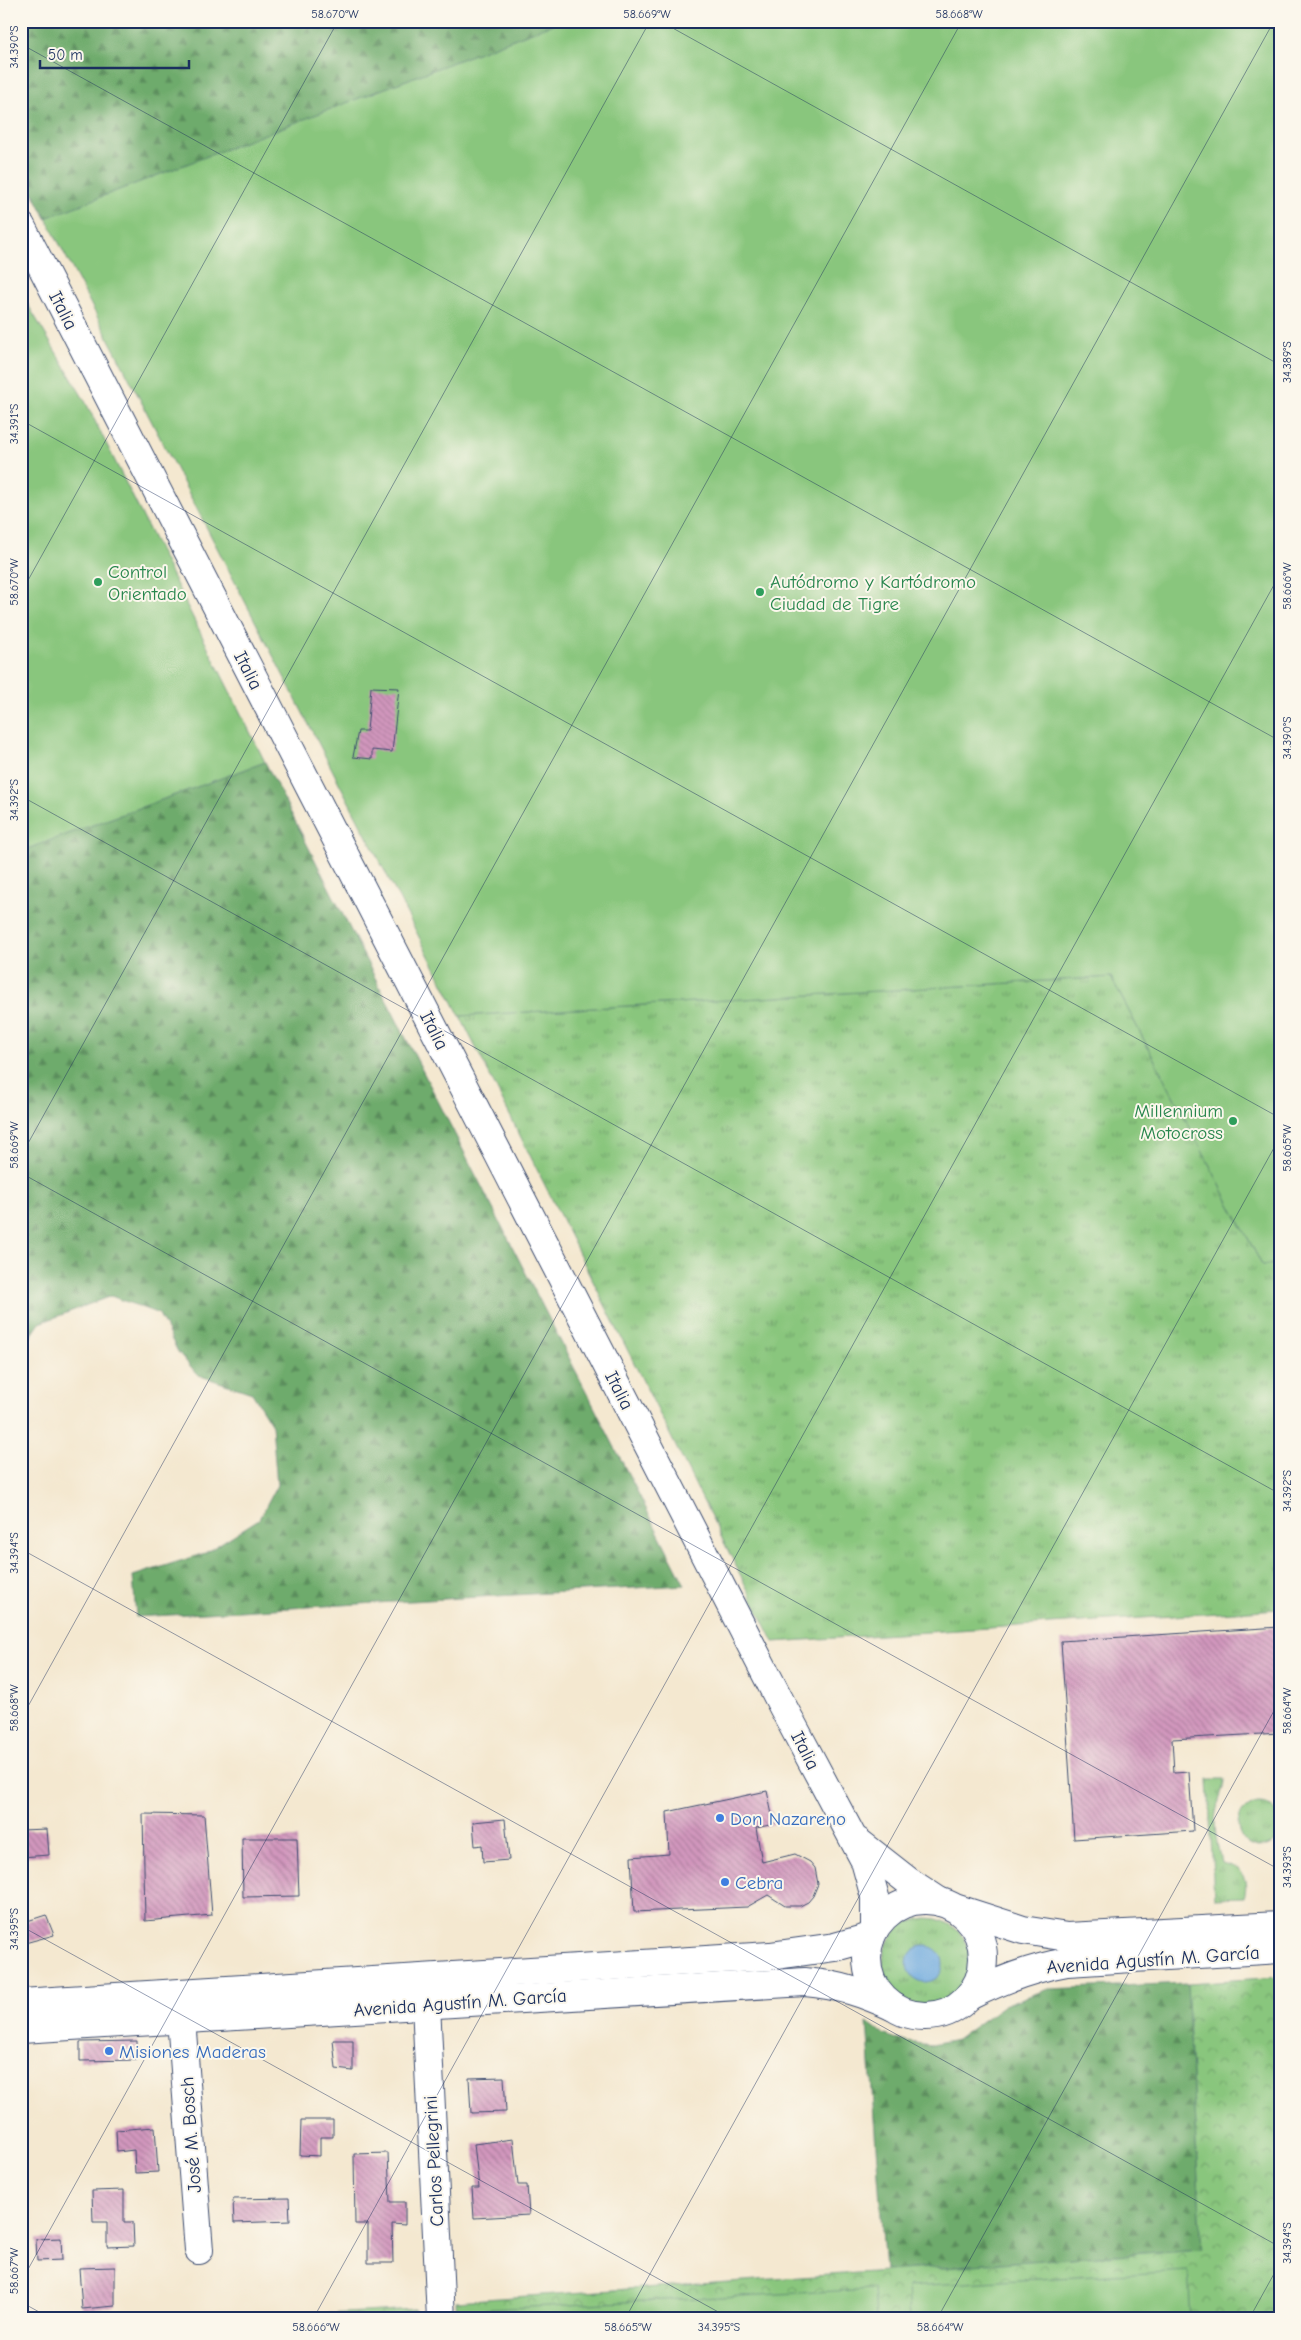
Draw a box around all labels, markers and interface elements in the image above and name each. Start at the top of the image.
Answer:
text: 58.670°W [311,7,359,21]
text: 58.669°W [623,7,671,21]
text: 58.668°W [935,7,983,21]
text: 34.390°S [7,25,21,69]
scale bar [40,38,189,70]
text: 50 m [48,46,83,64]
street label: Italia [44,287,82,333]
text: 34.389°S [1280,341,1294,383]
text: 34.391°S [7,403,21,444]
text: 58.670°W [7,558,21,606]
place label: Control Orientado [108,561,187,605]
text: 58.666°W [1280,562,1294,610]
place label: Autódromo y Kartódromo Ciudad de Tigre [770,571,976,615]
marker: Control Orientado [92,576,104,588]
marker: Autódromo y Kartódromo Ciudad de Tigre [754,586,766,598]
street label: Italia [229,647,267,693]
text: 34.390°S [1280,716,1294,760]
text: 34.392°S [7,779,21,821]
street label: Italia [415,1007,453,1053]
place label: Millennium Motocross [1134,1100,1223,1144]
marker: Millennium Motocross [1227,1115,1239,1127]
text: 58.669°W [7,1121,21,1169]
text: 58.665°W [1280,1124,1294,1172]
street label: Italia [600,1367,638,1413]
text: 34.392°S [1280,1470,1294,1512]
text: 34.394°S [7,1532,21,1574]
text: 58.668°W [7,1684,21,1732]
text: 58.664°W [1280,1687,1294,1734]
street label: Italia [786,1727,824,1773]
place label: Don Nazareno [730,1808,846,1830]
marker: Don Nazareno [714,1812,726,1824]
text: 34.393°S [1280,1846,1294,1888]
place label: Cebra [735,1872,783,1894]
marker: Cebra [719,1876,731,1888]
text: 34.395°S [7,1908,21,1950]
street label: Avenida Agustín M. García [1046,1942,1260,1978]
street label: Avenida Agustín M. García [353,1985,567,2021]
place label: Misiones Maderas [119,2041,266,2063]
marker: Misiones Maderas [103,2045,115,2057]
street label: José M. Bosch [176,2076,206,2194]
street label: Carlos Pellegrini [420,2095,448,2227]
text: 34.394°S [1280,2222,1294,2264]
text: 58.667°W [7,2247,21,2294]
text: 58.666°W [292,2320,340,2334]
text: 58.665°W [604,2320,652,2334]
text: 34.395°S [698,2320,740,2334]
text: 58.664°W [917,2320,964,2334]

